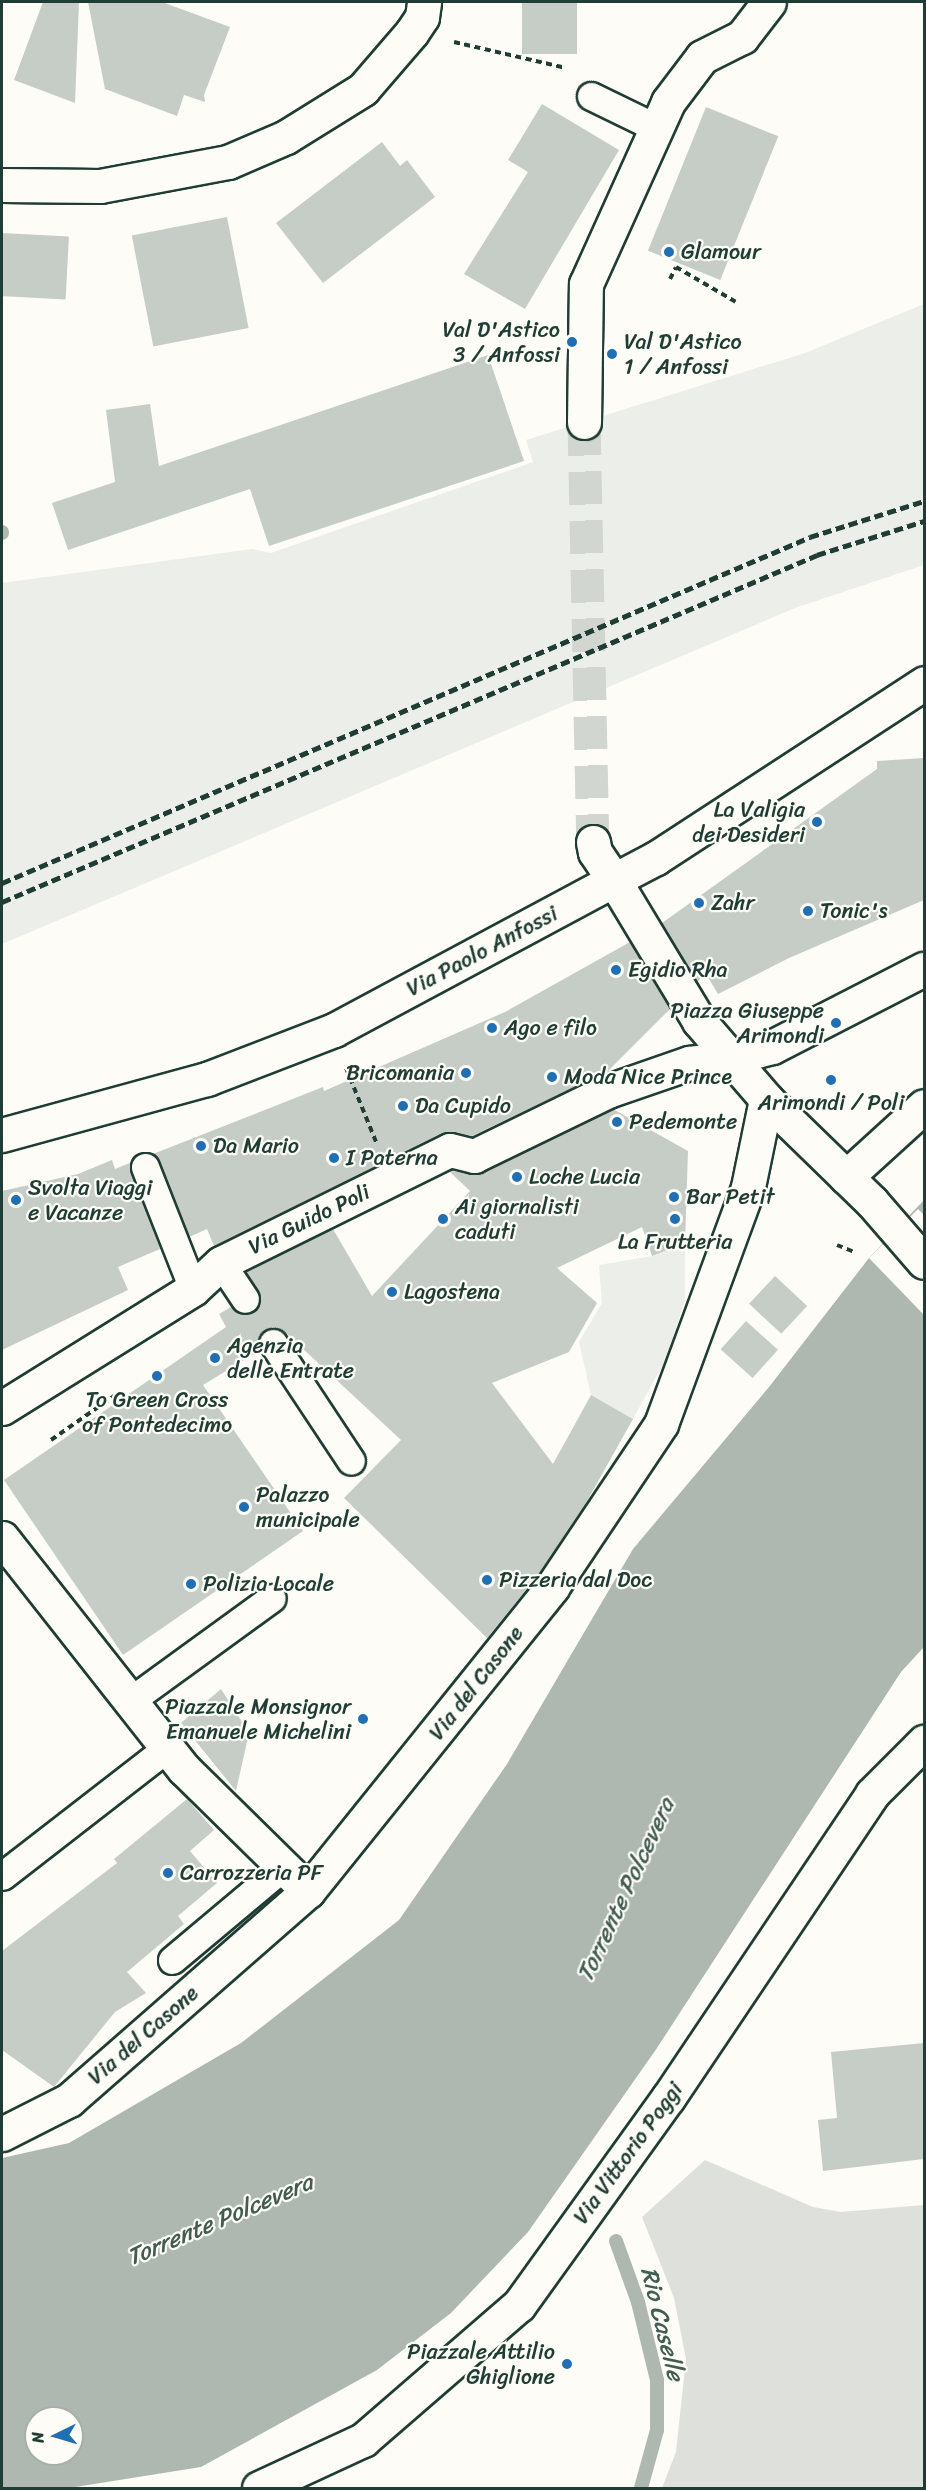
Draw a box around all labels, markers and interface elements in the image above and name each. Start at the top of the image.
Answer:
place label: Glamour [681,239,761,265]
marker: Glamour [662,245,676,259]
place label: Val D'Astico 3 / Anfossi [442,316,560,368]
place label: Val D'Astico 1 / Anfossi [624,328,742,380]
marker: Val D'Astico 3 / Anfossi [565,335,579,349]
marker: Val D'Astico 1 / Anfossi [605,347,619,361]
place label: La Valigia dei Desideri [692,796,805,848]
marker: La Valigia dei Desideri [810,815,824,829]
place label: Zahr [711,890,755,916]
marker: Zahr [692,896,706,910]
place label: Tonic's [820,898,888,924]
street label: Via Paolo Anfossi [402,900,562,1002]
marker: Tonic's [801,904,815,918]
place label: Egidio Rha [628,957,728,983]
marker: Egidio Rha [609,963,623,977]
place label: Piazza Giuseppe Arimondi [669,997,824,1048]
place label: Ago e filo [504,1015,597,1041]
marker: Piazza Giuseppe Arimondi [829,1016,843,1030]
marker: Ago e filo [485,1021,499,1035]
place label: Bricomania [346,1060,454,1086]
place label: Moda Nice Prince [564,1064,733,1090]
marker: Bricomania [459,1066,473,1080]
marker: Moda Nice Prince [545,1070,559,1084]
marker: Arimondi / Poli [824,1073,838,1087]
place label: Arimondi / Poli [758,1090,904,1116]
place label: Da Cupido [415,1093,511,1119]
marker: Da Cupido [396,1099,410,1113]
place label: Pedemonte [629,1109,737,1135]
marker: Pedemonte [610,1115,624,1129]
place label: Da Mario [213,1133,298,1159]
marker: Da Mario [194,1139,208,1153]
place label: I Paterna [346,1145,438,1171]
marker: I Paterna [327,1151,341,1165]
place label: Loche Lucia [529,1164,640,1190]
marker: Loche Lucia [510,1170,524,1184]
place label: Svolta Viaggi e Vacanze [28,1174,154,1226]
street label: Via Guido Poli [244,1178,374,1260]
place label: Bar Petit [686,1184,776,1210]
marker: Bar Petit [667,1190,681,1204]
marker: Svolta Viaggi e Vacanze [9,1193,23,1207]
place label: Ai giornalisti caduti [455,1193,579,1244]
marker: Ai giornalisti caduti [436,1212,450,1226]
marker: La Frutteria [668,1212,682,1226]
place label: La Frutteria [617,1229,733,1255]
place label: Lagostena [404,1279,500,1305]
marker: Lagostena [385,1285,399,1299]
place label: Agenzia delle Entrate [227,1332,354,1384]
marker: Agenzia delle Entrate [208,1351,222,1365]
marker: To Green Cross of Pontedecimo [150,1369,164,1383]
place label: To Green Cross of Pontedecimo [81,1386,233,1438]
place label: Palazzo municipale [256,1481,360,1532]
marker: Palazzo municipale [237,1500,251,1514]
place label: Pizzeria dal Doc [499,1567,652,1593]
place label: Polizia Locale [203,1571,333,1597]
marker: Pizzeria dal Doc [480,1573,494,1587]
marker: Polizia Locale [184,1577,198,1591]
street label: Via del Casone [423,1620,529,1746]
place label: Piazzale Monsignor Emanuele Michelini [165,1693,351,1744]
marker: Piazzale Monsignor Emanuele Michelini [356,1712,370,1726]
water label: Torrente Polcevera [571,1794,681,1986]
place label: Carrozzeria PF [180,1860,323,1886]
marker: Carrozzeria PF [161,1866,175,1880]
street label: Via del Casone [82,1979,204,2091]
street label: Via Vittorio Poggi [568,2077,688,2229]
water label: Torrente Polcevera [123,2168,317,2272]
water label: Rio Caselle [634,2265,690,2383]
place label: Piazzale Attilio Ghiglione [407,2338,555,2390]
marker: Piazzale Attilio Ghiglione [560,2357,574,2371]
north arrow [24,2406,84,2466]
text: N [23,2431,52,2444]

